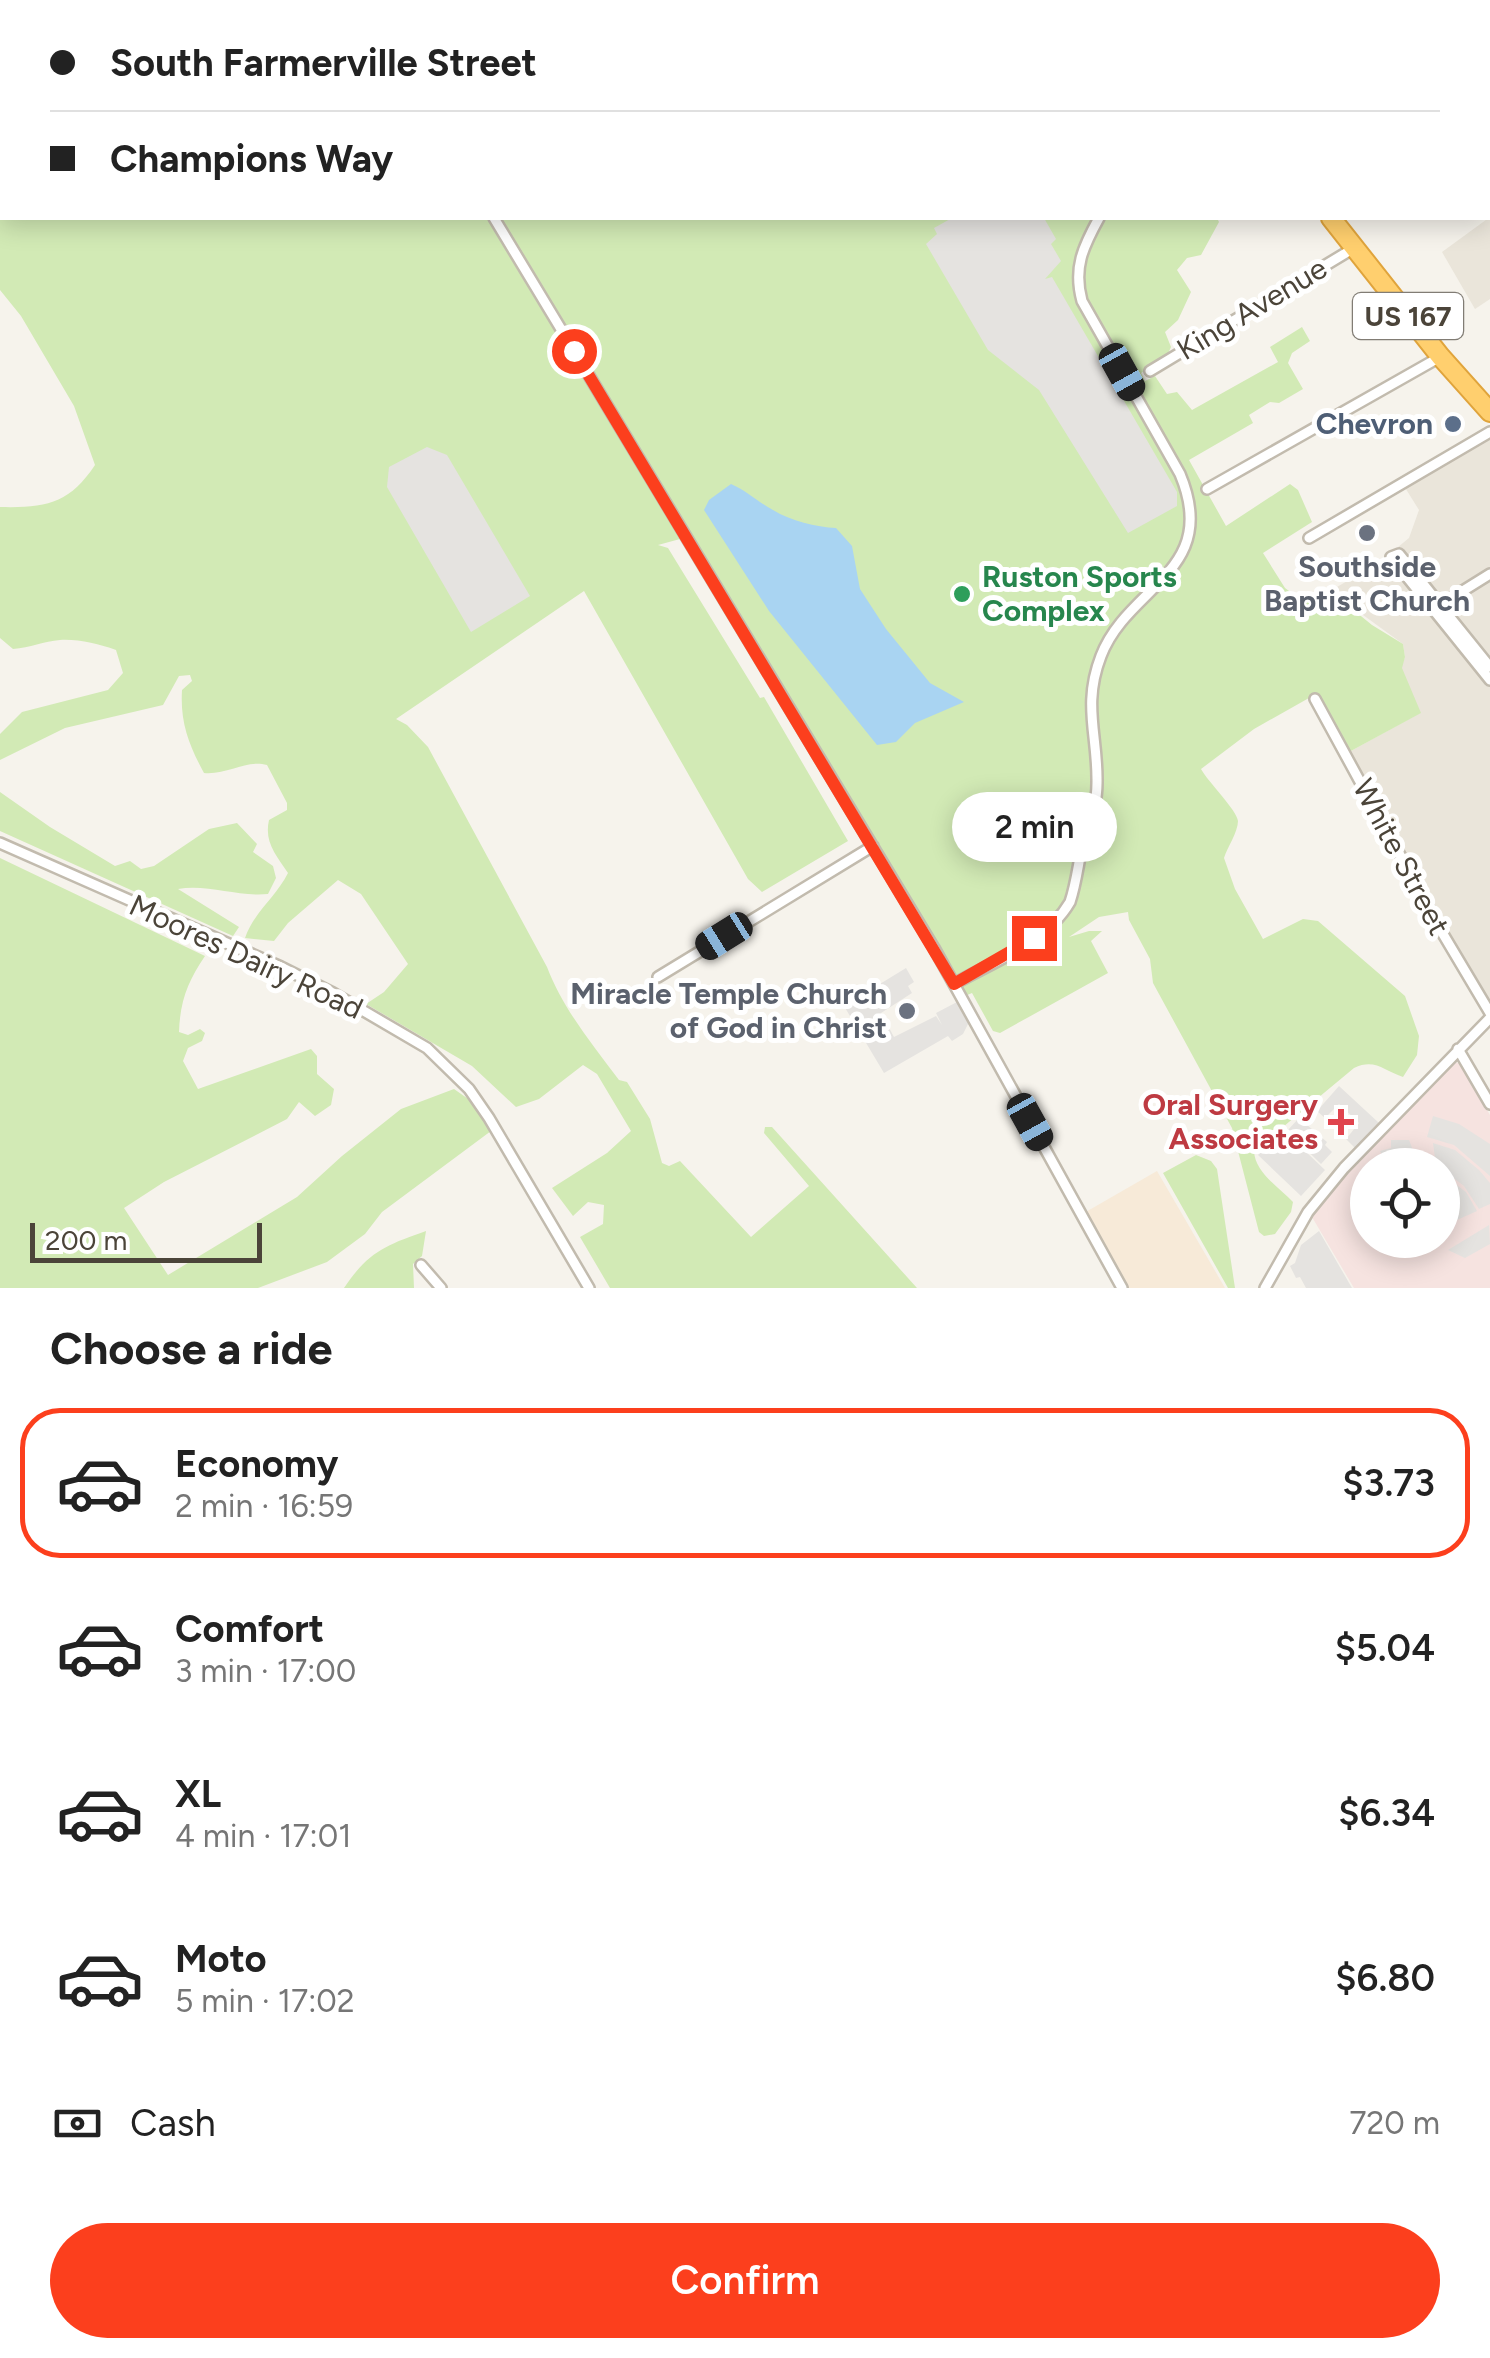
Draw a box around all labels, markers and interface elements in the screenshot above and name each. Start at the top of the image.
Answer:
text: South Farmerville Street [110,40,537,86]
text: Champions Way [110,136,393,182]
street label: King Avenue [1170,249,1333,368]
road number: US 167 [1353,293,1463,339]
route start [552,329,597,374]
car [1094,338,1150,406]
place label: Chevron [1316,405,1433,442]
marker: Chevron [1442,413,1464,435]
marker: Southside Baptist Church [1356,522,1378,544]
place label: Southside Baptist Church [1264,548,1470,619]
place label: Ruston Sports Complex [982,558,1177,629]
marker: Ruston Sports Complex [951,583,973,605]
street label: White Street [1345,772,1458,941]
callout: 2 min [952,793,1116,863]
text: 2 min [995,808,1074,846]
street label: Moores Dairy Road [124,886,369,1027]
car [691,907,757,965]
route end [1012,916,1057,961]
place label: Miracle Temple Church of God in Christ [570,975,887,1046]
marker: Miracle Temple Church of God in Christ [896,1000,918,1022]
place label: Oral Surgery Associates [1143,1086,1319,1157]
car [1002,1088,1058,1156]
marker: Oral Surgery Associates [1328,1109,1354,1135]
map controls [1350,1148,1460,1258]
button: locate [1350,1148,1460,1258]
scale bar [30,1218,262,1262]
text: 200 m [45,1223,127,1257]
text: Choose a ride [50,1321,332,1375]
icon: car [55,1438,145,1528]
text: Economy [175,1441,338,1487]
text: $3.73 [1342,1460,1435,1506]
text: 2 min · 16:59 [175,1487,353,1525]
icon: car [55,1603,145,1693]
text: Comfort [175,1606,324,1652]
text: $5.04 [1335,1625,1435,1671]
text: 3 min · 17:00 [175,1652,356,1690]
icon: car [55,1768,145,1858]
text: XL [175,1771,221,1817]
text: $6.34 [1338,1790,1435,1836]
text: 4 min · 17:01 [175,1817,351,1855]
icon: car [55,1933,145,2023]
text: Moto [175,1936,267,1982]
text: $6.80 [1335,1955,1435,2001]
text: 5 min · 17:02 [175,1982,355,2020]
icon: cash [50,2096,105,2151]
text: Cash [130,2100,216,2146]
text: 720 m [1349,2104,1440,2142]
button: Confirm [50,2223,1440,2338]

